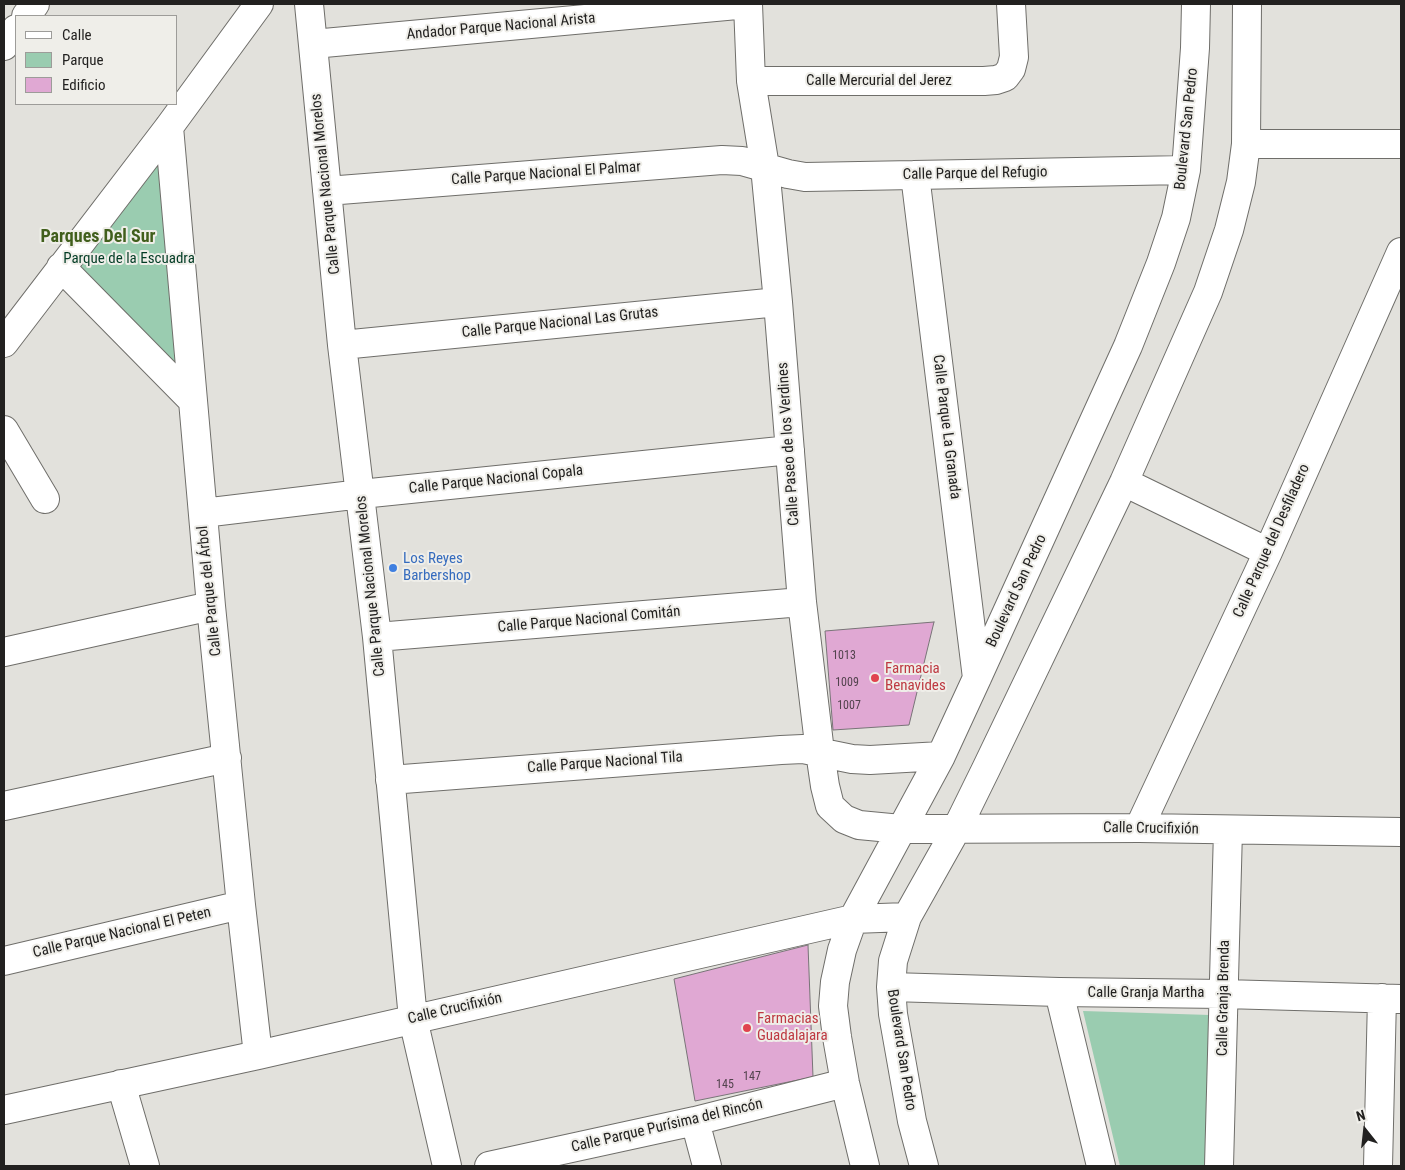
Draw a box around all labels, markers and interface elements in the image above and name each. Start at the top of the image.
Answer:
street label: Andador Parque Nacional Arista [406,10,596,44]
legend [15,15,178,105]
text: Calle [62,26,92,44]
text: Parque [62,51,104,69]
street label: Boulevard San Pedro [1172,67,1202,191]
street label: Calle Mercurial del Jerez [806,72,952,90]
text: Edificio [62,76,105,94]
street label: Calle Parque Nacional Morelos [308,93,344,275]
street label: Calle Parque Nacional El Palmar [451,158,641,190]
street label: Calle Parque del Refugio [902,164,1048,184]
district label: Parques Del Sur [40,226,156,248]
park label: Parque de la Escuadra [63,250,195,268]
street label: Calle Parque Nacional Las Grutas [461,304,659,342]
street label: Calle Parque La Granada [928,354,964,500]
street label: Calle Paseo de los Verdines [774,362,804,526]
street label: Calle Parque del Desfiladero [1230,461,1314,621]
street label: Calle Parque Nacional Copala [408,462,584,498]
street label: Calle Parque Nacional Morelos [353,495,389,677]
street label: Calle Parque del Árbol [194,525,226,657]
street label: Boulevard San Pedro [983,532,1051,650]
place label: Los Reyes Barbershop [403,550,471,585]
marker: Los Reyes Barbershop [387,562,399,574]
street label: Calle Parque Nacional Comitán [497,603,681,637]
house number: 1013 [832,649,856,663]
place label: Farmacia Benavides [885,660,946,695]
marker: Farmacia Benavides [869,672,881,684]
house number: 1009 [835,676,859,690]
house number: 1007 [837,699,861,713]
street label: Calle Parque Nacional Tila [527,749,683,777]
street label: Calle Crucifixión [1103,819,1199,839]
street label: Calle Parque Nacional El Peten [31,904,213,962]
street label: Calle Granja Brenda [1214,940,1234,1056]
street label: Calle Granja Martha [1088,984,1204,1002]
street label: Boulevard San Pedro [883,988,919,1112]
street label: Calle Crucifixión [406,989,504,1029]
place label: Farmacias Guadalajara [757,1010,828,1045]
marker: Farmacias Guadalajara [741,1022,753,1034]
house number: 147 [743,1070,761,1084]
house number: 145 [716,1078,734,1092]
street label: Calle Parque Purísima del Rincón [570,1095,764,1157]
north arrow [1340,1105,1390,1155]
text: N [1355,1107,1367,1124]

